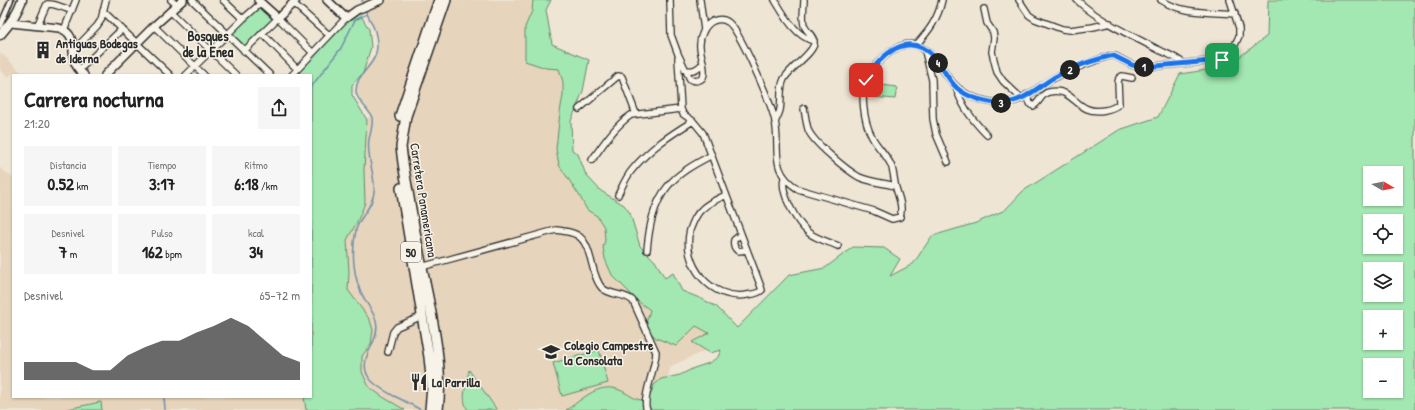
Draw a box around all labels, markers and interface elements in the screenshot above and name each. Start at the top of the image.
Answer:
district label: Bosques de la Enea [183,26,234,61]
place label: Antiguas Bodegas de Iderna [56,34,138,67]
building icon: Antiguas Bodegas de Iderna [33,40,53,60]
pin [1205,43,1239,77]
icon: arrive [1211,49,1233,71]
pin: 4 [928,53,948,73]
text: 4 [936,56,940,70]
pin: 1 [1134,57,1154,77]
pin: 2 [1060,60,1080,80]
text: 1 [1142,60,1146,74]
pin [849,63,883,97]
text: 2 [1067,63,1073,77]
icon: check [855,69,877,91]
text: Carrera nocturna [24,84,163,114]
button: share [258,87,300,129]
pin: 3 [991,93,1011,113]
text: 3 [999,96,1003,110]
text: 21:20 [24,114,50,132]
street label: Carretera Panamericana [406,142,442,258]
text: Distancia [50,158,86,172]
text: Tiempo [148,158,176,172]
text: Ritmo [244,158,268,172]
north arrow [1363,166,1403,206]
map controls [1363,166,1403,398]
text: 0.52 [48,172,74,195]
text: 3:17 [149,172,175,195]
text: 6:18 [234,172,259,195]
text: km [74,179,88,193]
text: /km [259,179,278,193]
button: locate [1363,214,1403,254]
text: Desnivel [52,226,84,240]
text: Pulso [151,226,173,240]
text: kcal [248,226,264,240]
text: 7 [59,240,67,263]
text: 162 [142,240,163,263]
text: 34 [249,240,263,263]
road number: 50 [401,242,421,262]
text: m [67,247,77,261]
text: bpm [163,247,182,261]
button: layers [1363,262,1403,302]
text: Desnivel [24,286,63,304]
text: 65–72 m [260,286,300,304]
button: + [1363,310,1403,350]
place label: Colegio Campestre la Consolata [564,336,654,369]
school or university icon: Colegio Campestre la Consolata [541,342,561,362]
button: − [1363,358,1403,398]
restaurant icon: La Parrilla [409,372,429,392]
place label: La Parrilla [432,373,481,391]

